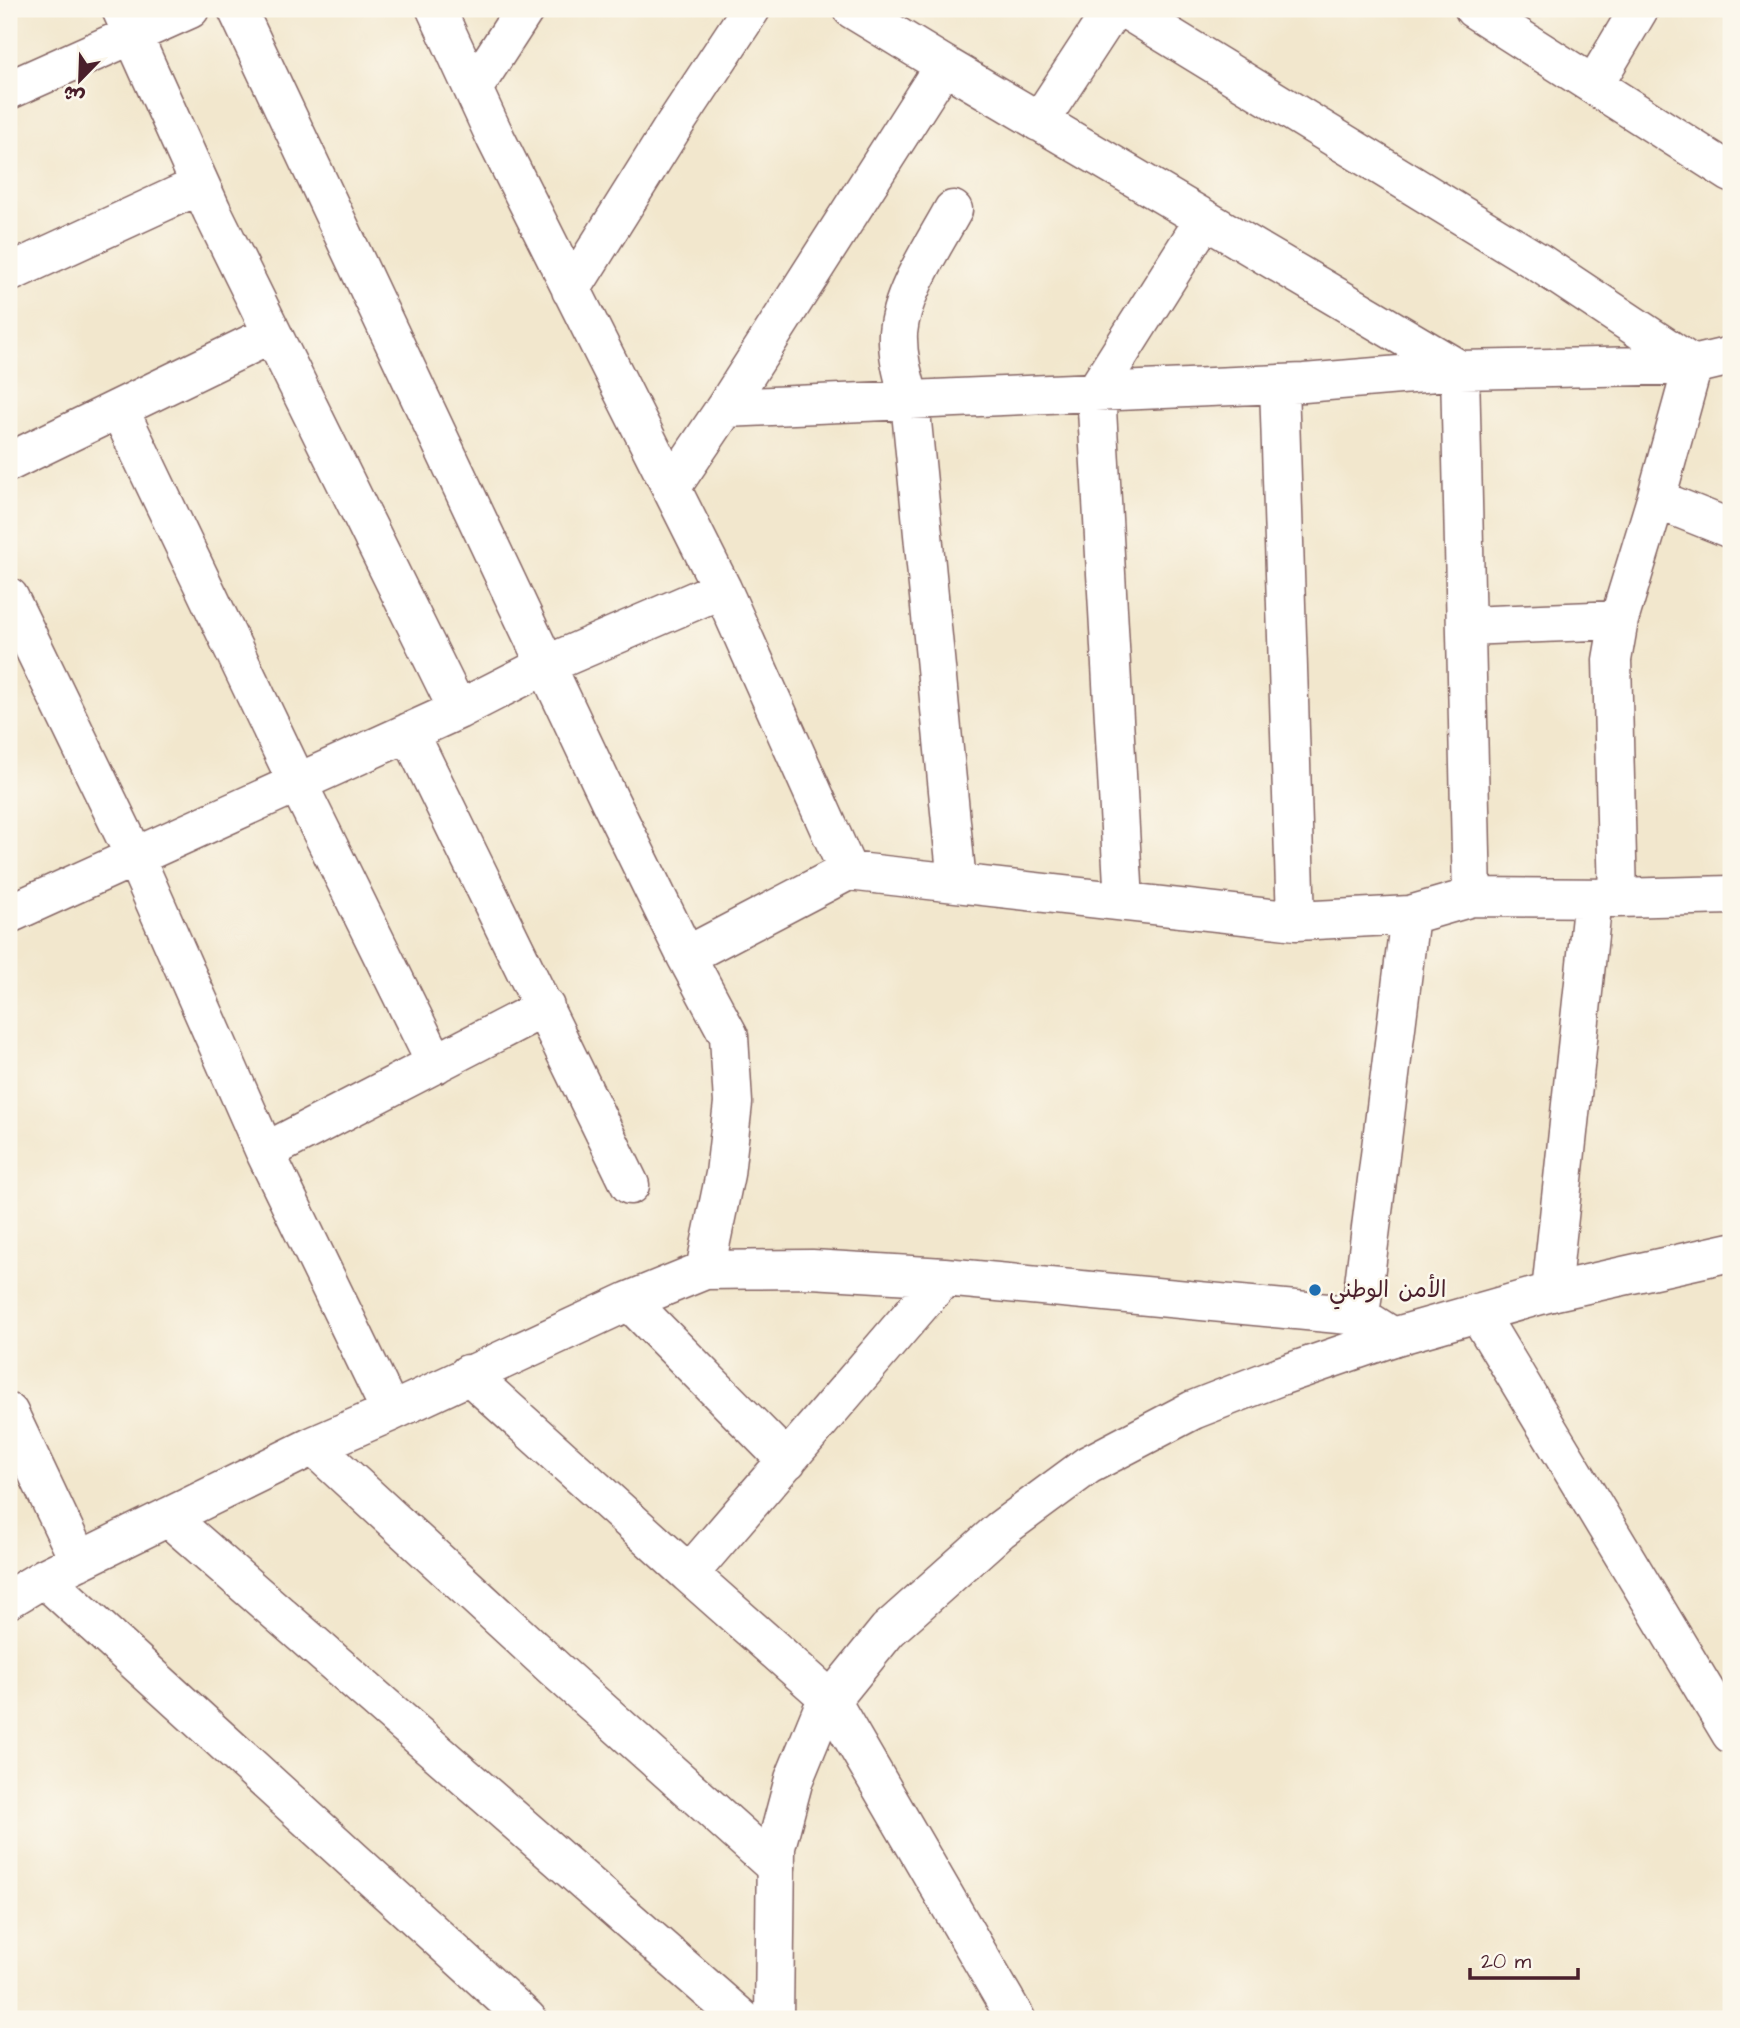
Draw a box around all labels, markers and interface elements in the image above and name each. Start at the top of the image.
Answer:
north arrow [46,46,116,116]
text: ش [59,78,89,111]
place label: الأمن الوطني [1329,1273,1446,1310]
marker: الأمن الوطني [1307,1282,1323,1298]
scale bar [1470,1937,1579,1981]
text: 20 m [1481,1947,1532,1976]

